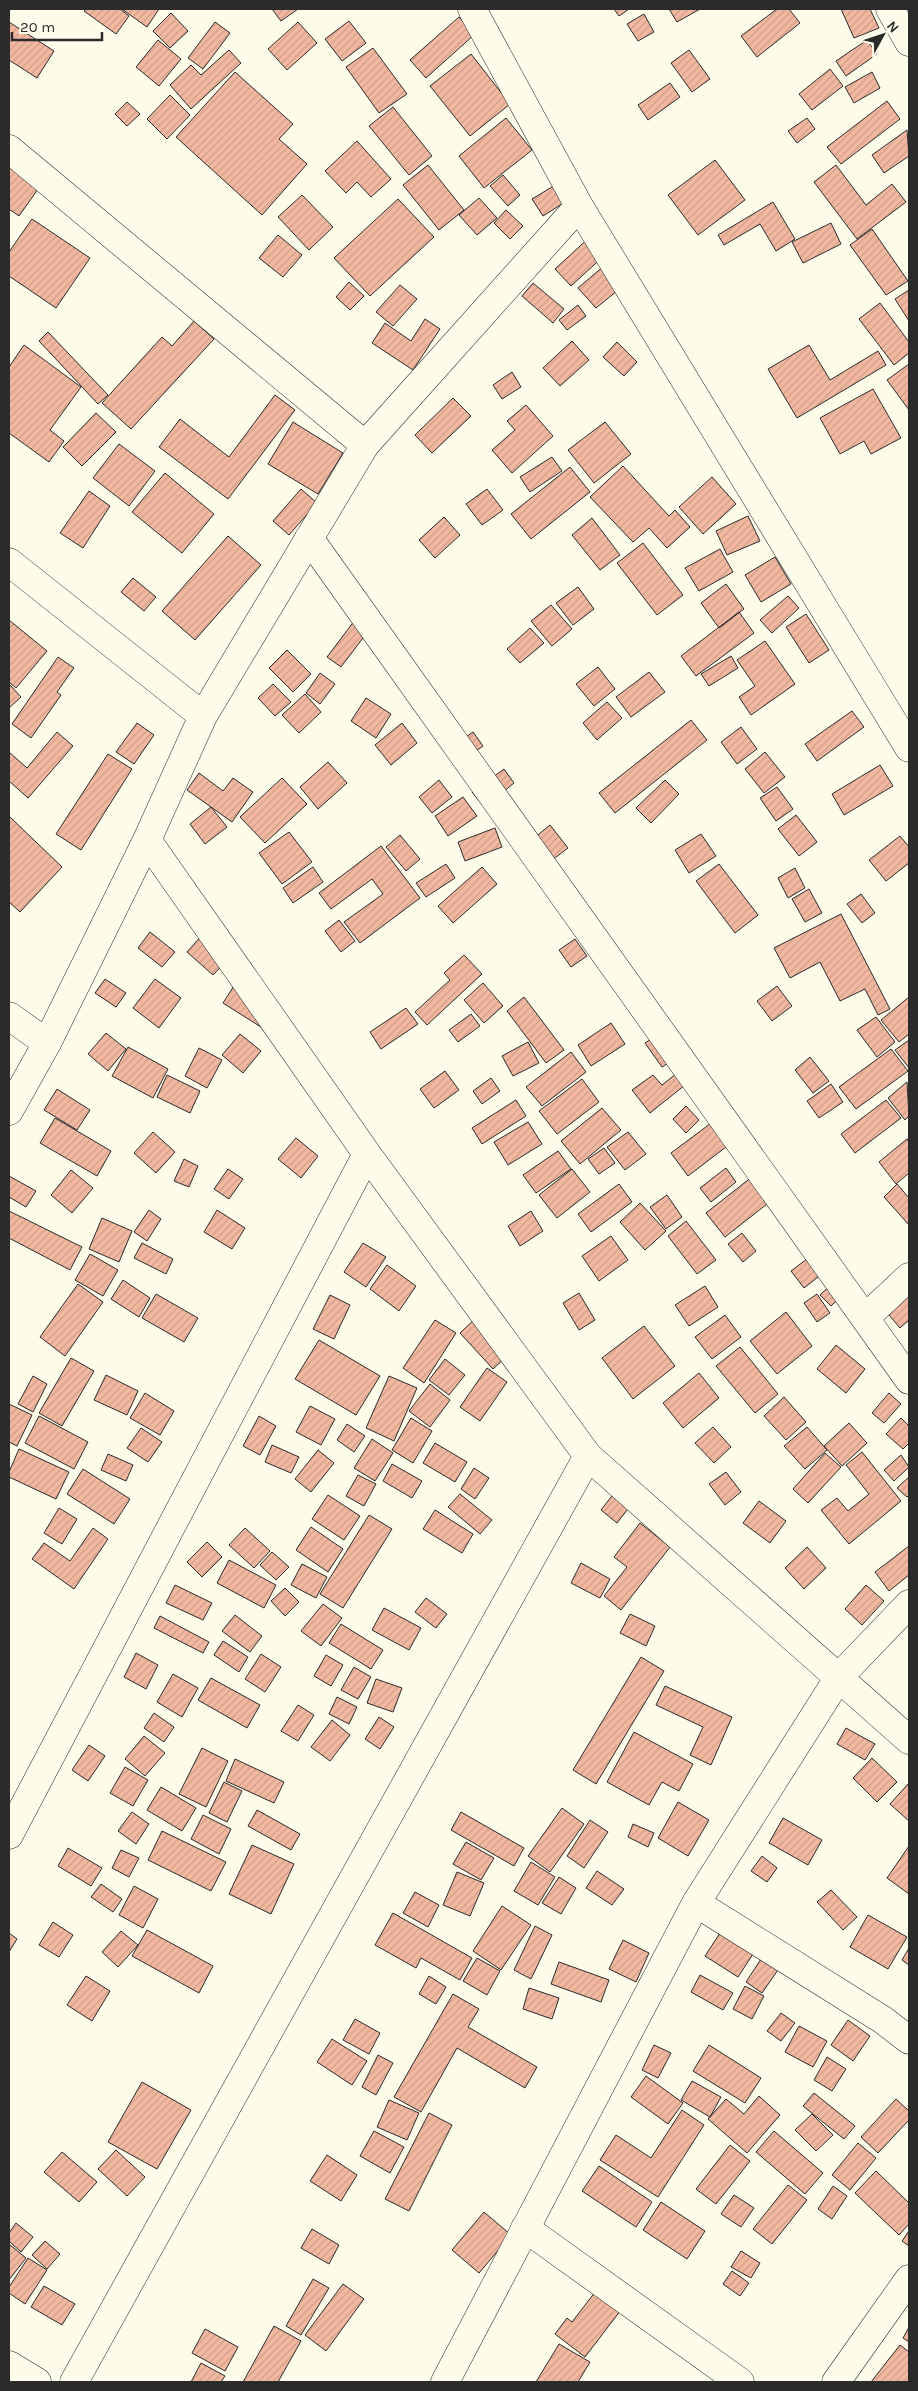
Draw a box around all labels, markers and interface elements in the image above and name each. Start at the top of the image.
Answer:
scale bar [12,10,102,42]
north arrow [858,10,908,60]
text: 20 m [20,18,55,36]
text: N [883,18,902,36]

